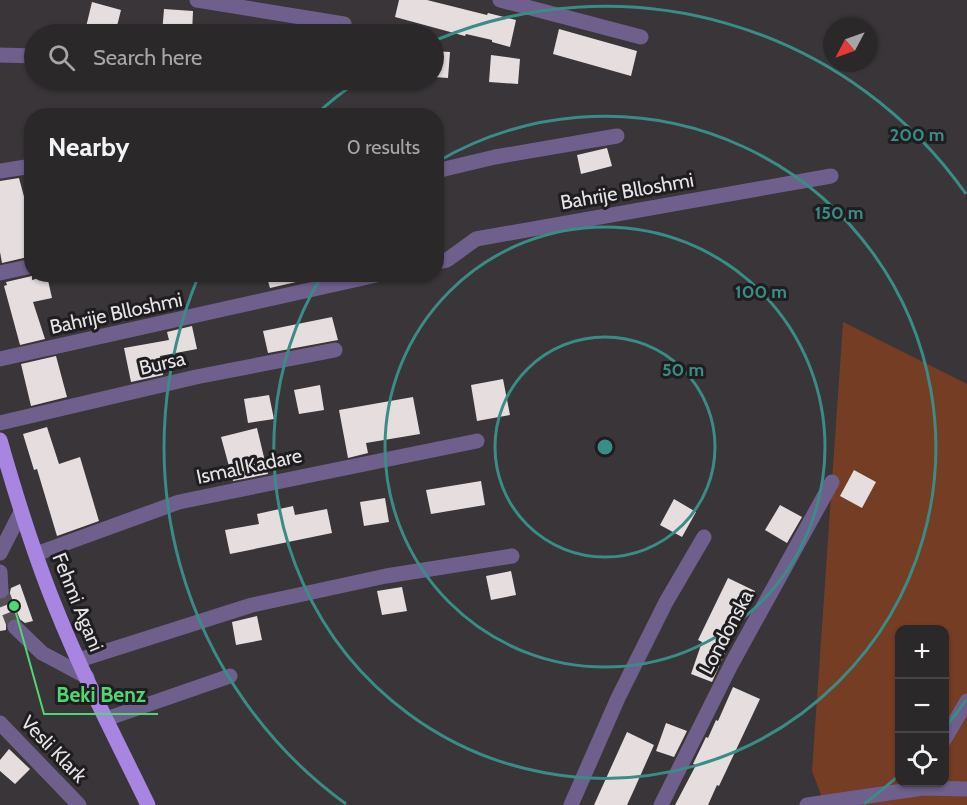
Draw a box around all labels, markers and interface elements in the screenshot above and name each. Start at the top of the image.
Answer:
north arrow [823,18,877,72]
search box [24,24,444,90]
icon: search [45,41,78,74]
text: Search here [93,44,202,71]
text: 200 m [890,124,944,146]
text: Nearby [48,131,129,163]
text: 0 results [347,135,420,159]
street label: Bahrije Blloshmi [558,167,696,215]
text: 150 m [815,202,863,224]
text: 100 m [735,281,787,303]
street label: Bahrije Blloshmi [47,287,185,339]
street label: Bursa [137,346,188,380]
text: 50 m [662,359,704,381]
centre of rings [595,437,615,457]
street label: Ismal Kadare [194,443,304,489]
street label: Fehmi Agani [47,549,109,655]
street label: Londonska [694,585,758,678]
map controls [895,625,949,787]
button: + [895,625,949,679]
callout: Beki Benz [44,675,158,714]
button: − [895,679,949,733]
text: Beki Benz [56,682,146,707]
street label: Vesli Klark [16,710,92,788]
button: locate [895,733,949,787]

